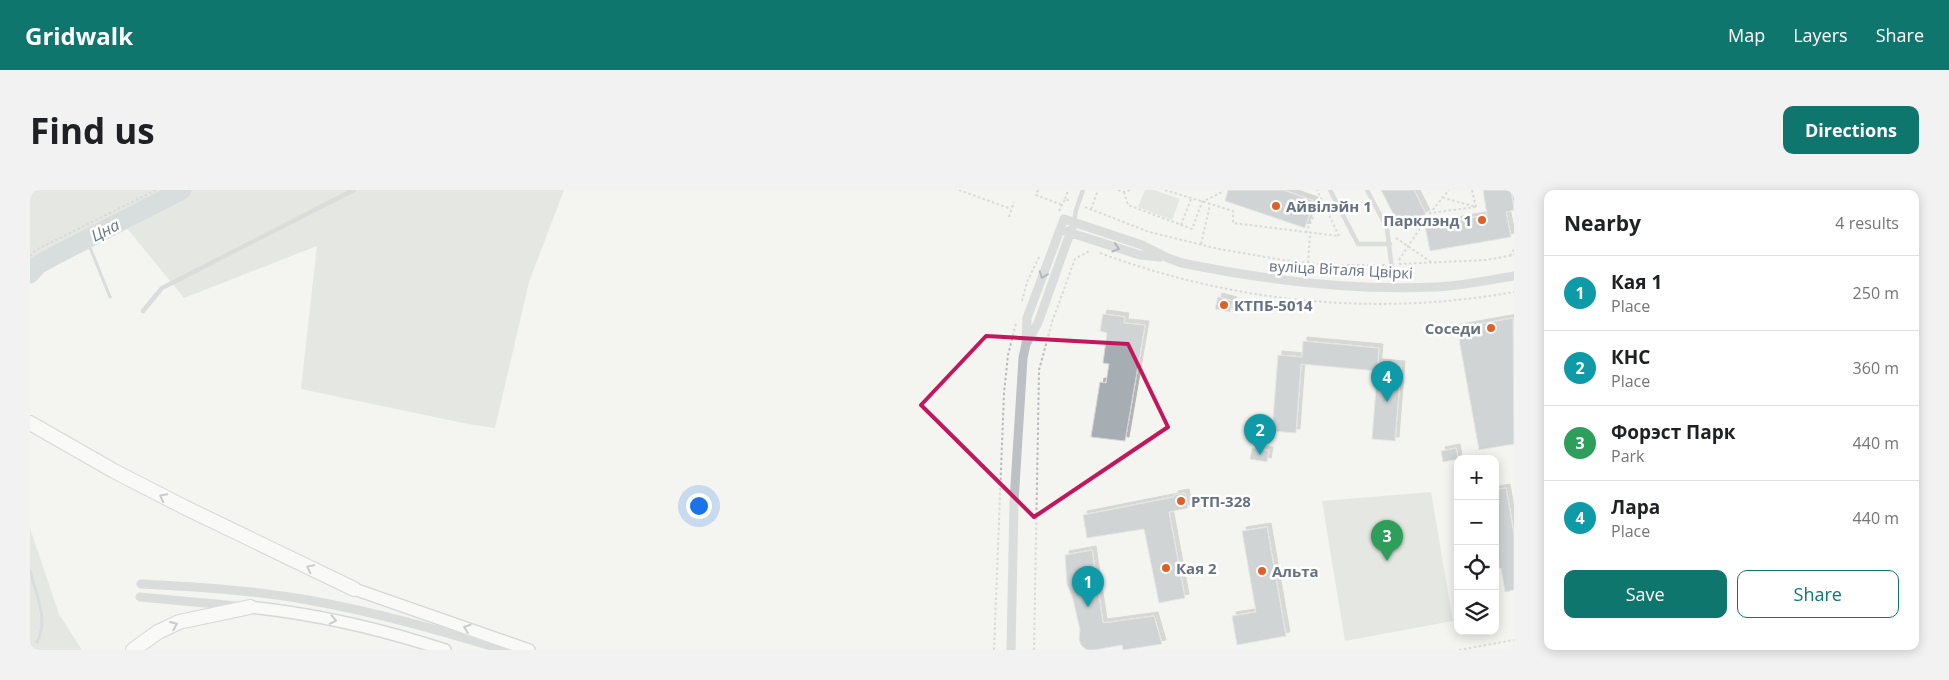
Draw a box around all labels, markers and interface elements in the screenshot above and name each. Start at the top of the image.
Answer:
text: Gridwalk [25,19,133,52]
text: Map [1728,23,1765,47]
text: Layers [1793,23,1848,47]
text: Share [1876,23,1924,47]
button: Directions [1783,106,1919,154]
text: Find us [30,107,155,154]
place label: Айвілэйн 1 [1286,196,1372,216]
marker: Айвілэйн 1 [1270,200,1282,212]
text: Nearby [1564,209,1641,237]
place label: Парклэнд 1 [1383,210,1472,230]
text: 4 results [1835,212,1899,234]
water label: Цна [87,214,123,246]
marker: Парклэнд 1 [1476,214,1488,226]
one-way arrow [1112,242,1120,252]
street label: вуліца Віталя Цвіркі [1269,255,1413,283]
text: Кая 1 [1611,269,1662,295]
one-way arrow [1039,270,1049,279]
text: 1 [1575,282,1585,304]
text: 250 m [1853,282,1899,304]
place label: КТПБ-5014 [1234,295,1313,315]
text: Place [1611,295,1650,317]
marker: КТПБ-5014 [1218,299,1230,311]
place label: Соседи [1425,318,1481,338]
marker: Соседи [1485,322,1497,334]
text: КНС [1611,344,1650,370]
text: 2 [1575,357,1585,379]
text: 360 m [1853,357,1899,379]
pin: 4 [1371,361,1403,402]
text: Place [1611,370,1650,392]
pin: 2 [1244,414,1276,455]
text: Форэст Парк [1611,419,1736,445]
text: 3 [1575,432,1585,454]
text: 440 m [1853,432,1899,454]
text: Park [1611,445,1644,467]
map controls [1454,455,1499,635]
button: + [1454,455,1499,500]
place label: РТП-328 [1191,491,1251,511]
one-way arrow [160,493,169,503]
your location [686,493,712,519]
text: Лара [1611,494,1660,520]
marker: РТП-328 [1175,495,1187,507]
button: − [1454,500,1499,545]
text: 4 [1575,507,1585,529]
text: 440 m [1853,507,1899,529]
pin: 3 [1371,520,1403,561]
text: Place [1611,520,1650,542]
button: locate [1454,545,1499,590]
place label: Кая 2 [1176,558,1217,578]
place label: Альта [1272,561,1319,581]
marker: Кая 2 [1160,562,1172,574]
one-way arrow [306,563,315,574]
marker: Альта [1256,565,1268,577]
pin: 1 [1072,566,1104,607]
button: Save [1564,570,1727,618]
button: Share [1737,570,1899,618]
button: layers [1454,590,1499,635]
one-way arrow [328,615,337,625]
one-way arrow [169,621,178,631]
one-way arrow [463,624,472,634]

